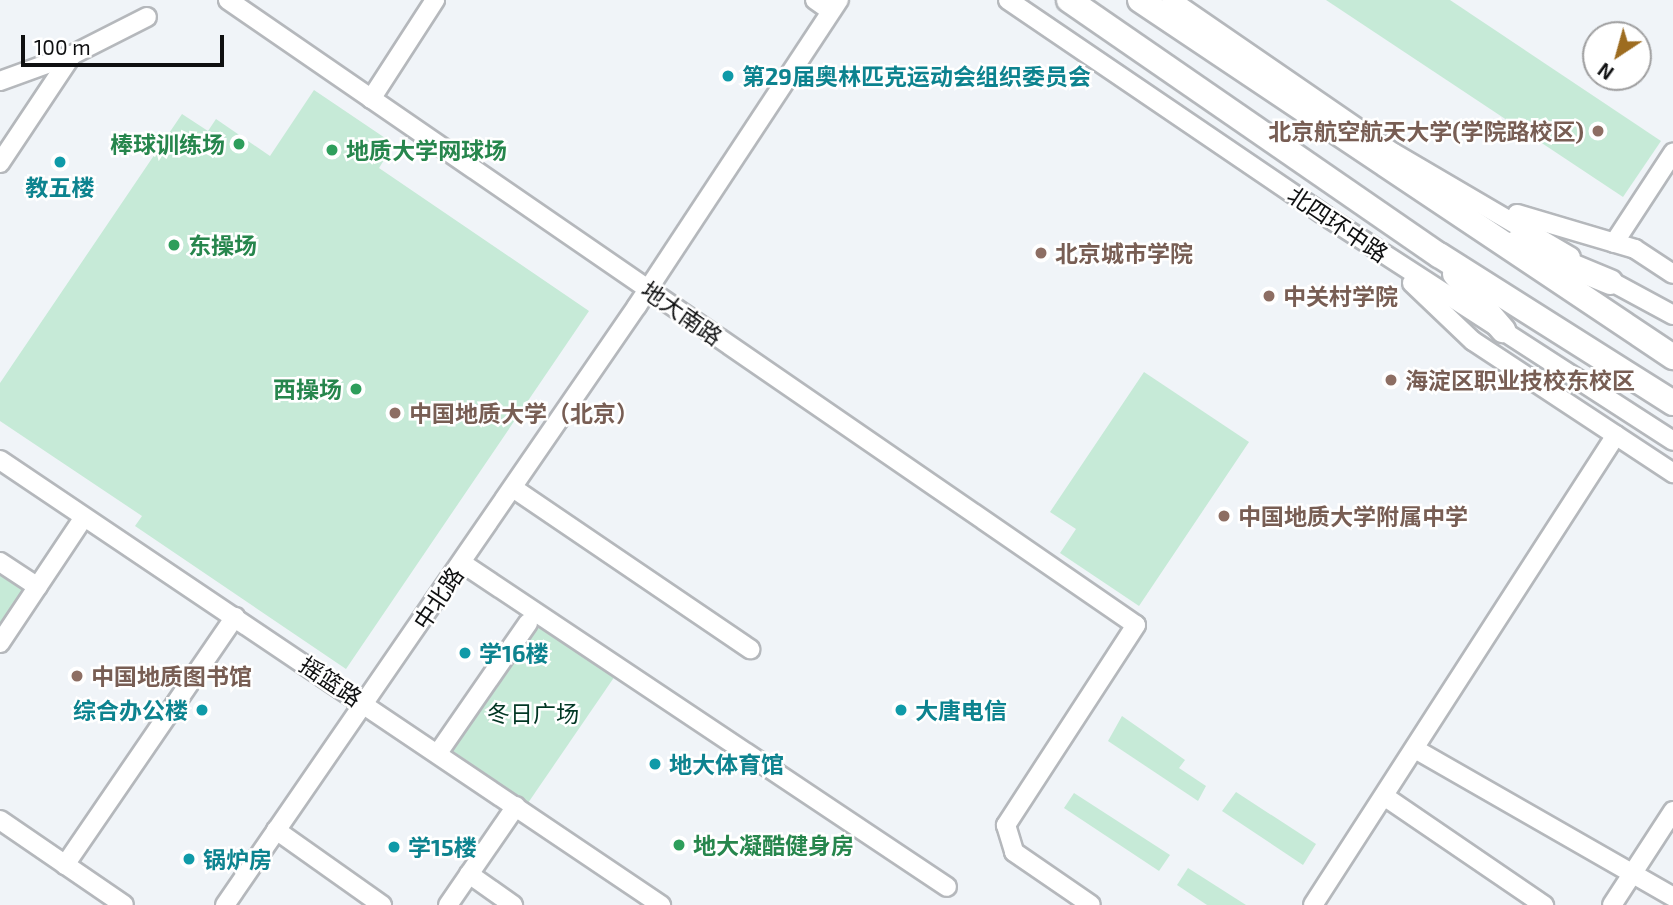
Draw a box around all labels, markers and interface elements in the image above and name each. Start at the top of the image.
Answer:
scale bar [24,21,228,65]
north arrow [1582,21,1652,91]
text: 100 m [34,34,91,59]
text: N [1593,58,1618,85]
place label: 第29届奥林匹克运动会组织委员会 [742,62,1091,90]
marker: 第29届奥林匹克运动会组织委员会 [720,68,736,84]
place label: 北京航空航天大学(学院路校区) [1268,117,1584,145]
marker: 北京航空航天大学(学院路校区) [1590,123,1606,139]
place label: 棒球训练场 [110,130,225,158]
marker: 棒球训练场 [231,136,247,152]
place label: 地质大学网球场 [346,136,507,164]
marker: 地质大学网球场 [324,142,340,158]
marker: 教五楼 [52,154,68,170]
place label: 教五楼 [26,173,94,201]
street label: 北四环中路 [1283,180,1393,268]
place label: 东操场 [188,231,257,259]
marker: 东操场 [166,237,182,253]
place label: 北京城市学院 [1055,239,1193,267]
marker: 北京城市学院 [1033,245,1049,261]
street label: 地大南路 [636,275,728,351]
place label: 中关村学院 [1283,282,1398,310]
marker: 中关村学院 [1261,288,1277,304]
place label: 海淀区职业技校东校区 [1405,366,1635,394]
marker: 海淀区职业技校东校区 [1383,372,1399,388]
place label: 西操场 [273,375,342,403]
marker: 西操场 [348,381,364,397]
place label: 中国地质大学（北京） [409,399,639,427]
marker: 中国地质大学（北京） [387,405,403,421]
place label: 中国地质大学附属中学 [1238,502,1468,530]
marker: 中国地质大学附属中学 [1216,508,1232,524]
street label: 中北路 [407,562,469,634]
place label: 学16楼 [479,639,549,667]
marker: 学16楼 [457,645,473,661]
street label: 摇篮路 [295,650,367,712]
place label: 中国地质图书馆 [91,662,252,690]
marker: 中国地质图书馆 [69,668,85,684]
place label: 综合办公楼 [73,696,188,724]
place label: 大唐电信 [915,696,1007,724]
park label: 冬日广场 [487,699,579,727]
marker: 综合办公楼 [194,702,210,718]
marker: 大唐电信 [893,702,909,718]
place label: 地大体育馆 [669,750,784,778]
marker: 地大体育馆 [647,756,663,772]
place label: 地大凝酷健身房 [693,831,854,859]
place label: 学15楼 [408,833,477,861]
marker: 地大凝酷健身房 [671,837,687,853]
marker: 学15楼 [386,839,402,855]
place label: 锅炉房 [203,845,272,873]
marker: 锅炉房 [181,851,197,867]

